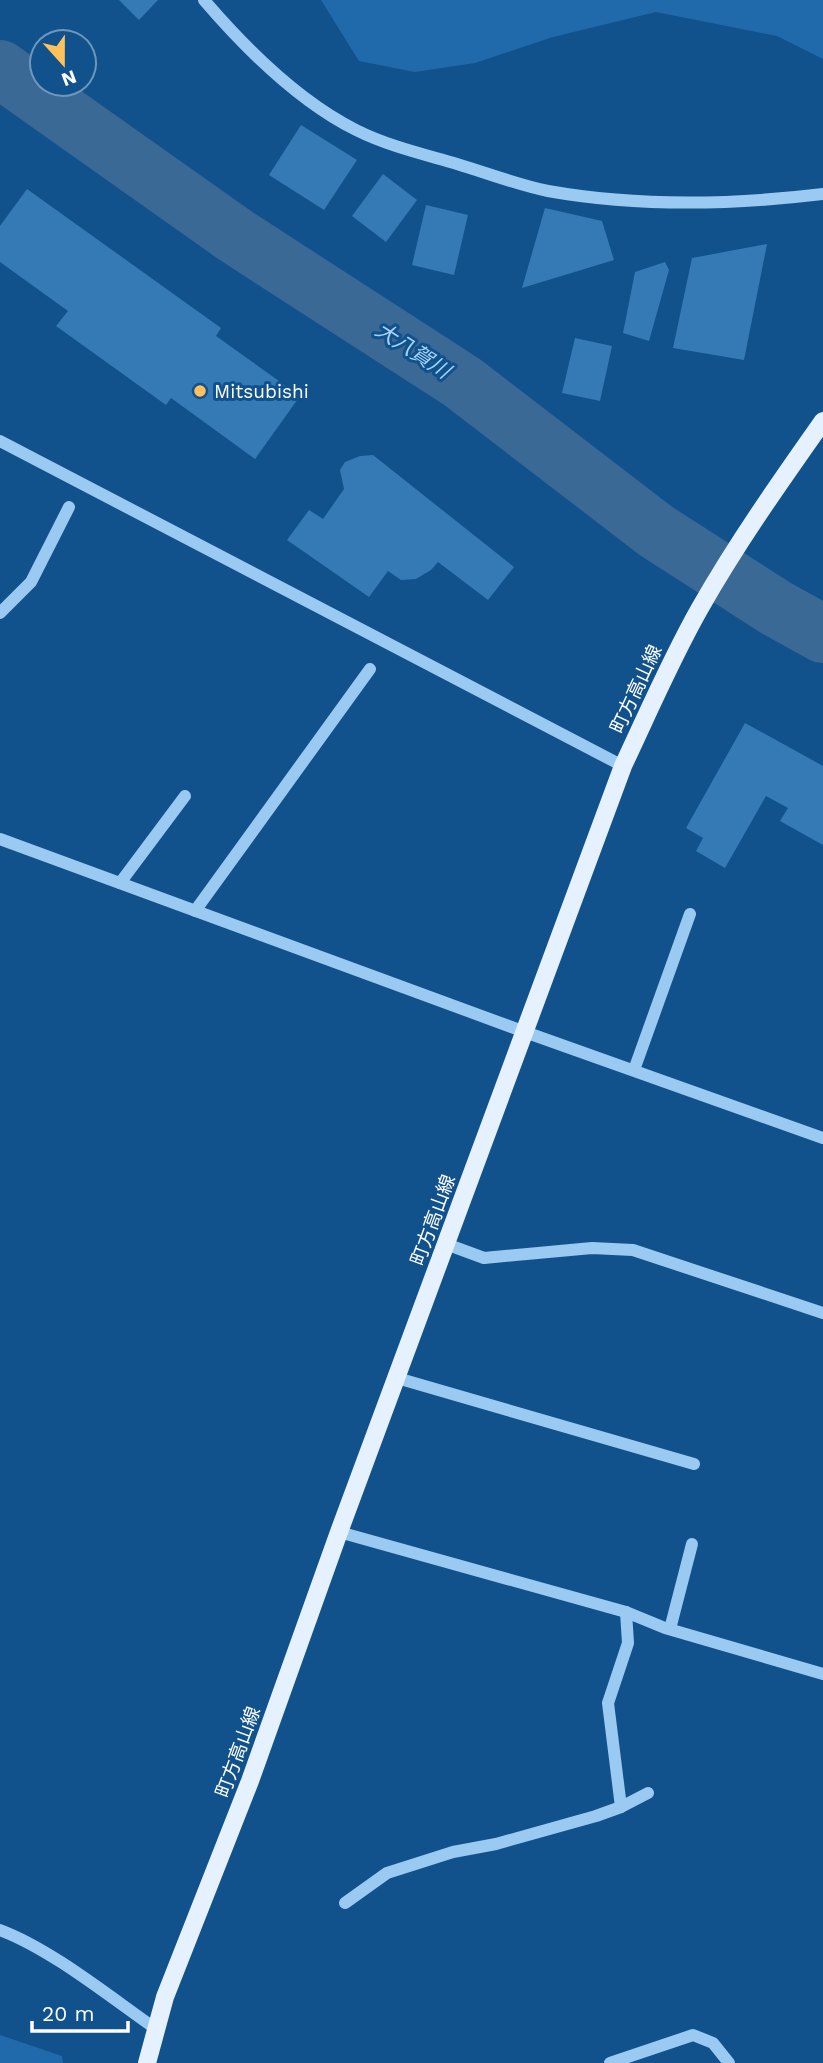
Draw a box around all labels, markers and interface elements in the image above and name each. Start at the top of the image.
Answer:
north arrow [28,28,98,98]
text: N [58,65,80,92]
water label: 大八賀川 [371,317,457,384]
place label: Mitsubishi [214,380,309,403]
marker: Mitsubishi [192,383,208,399]
street label: 町方高山線 [605,641,667,737]
street label: 町方高山線 [406,1171,460,1269]
street label: 町方高山線 [211,1703,265,1801]
scale bar [32,1990,128,2034]
text: 20 m [42,2001,94,2026]

